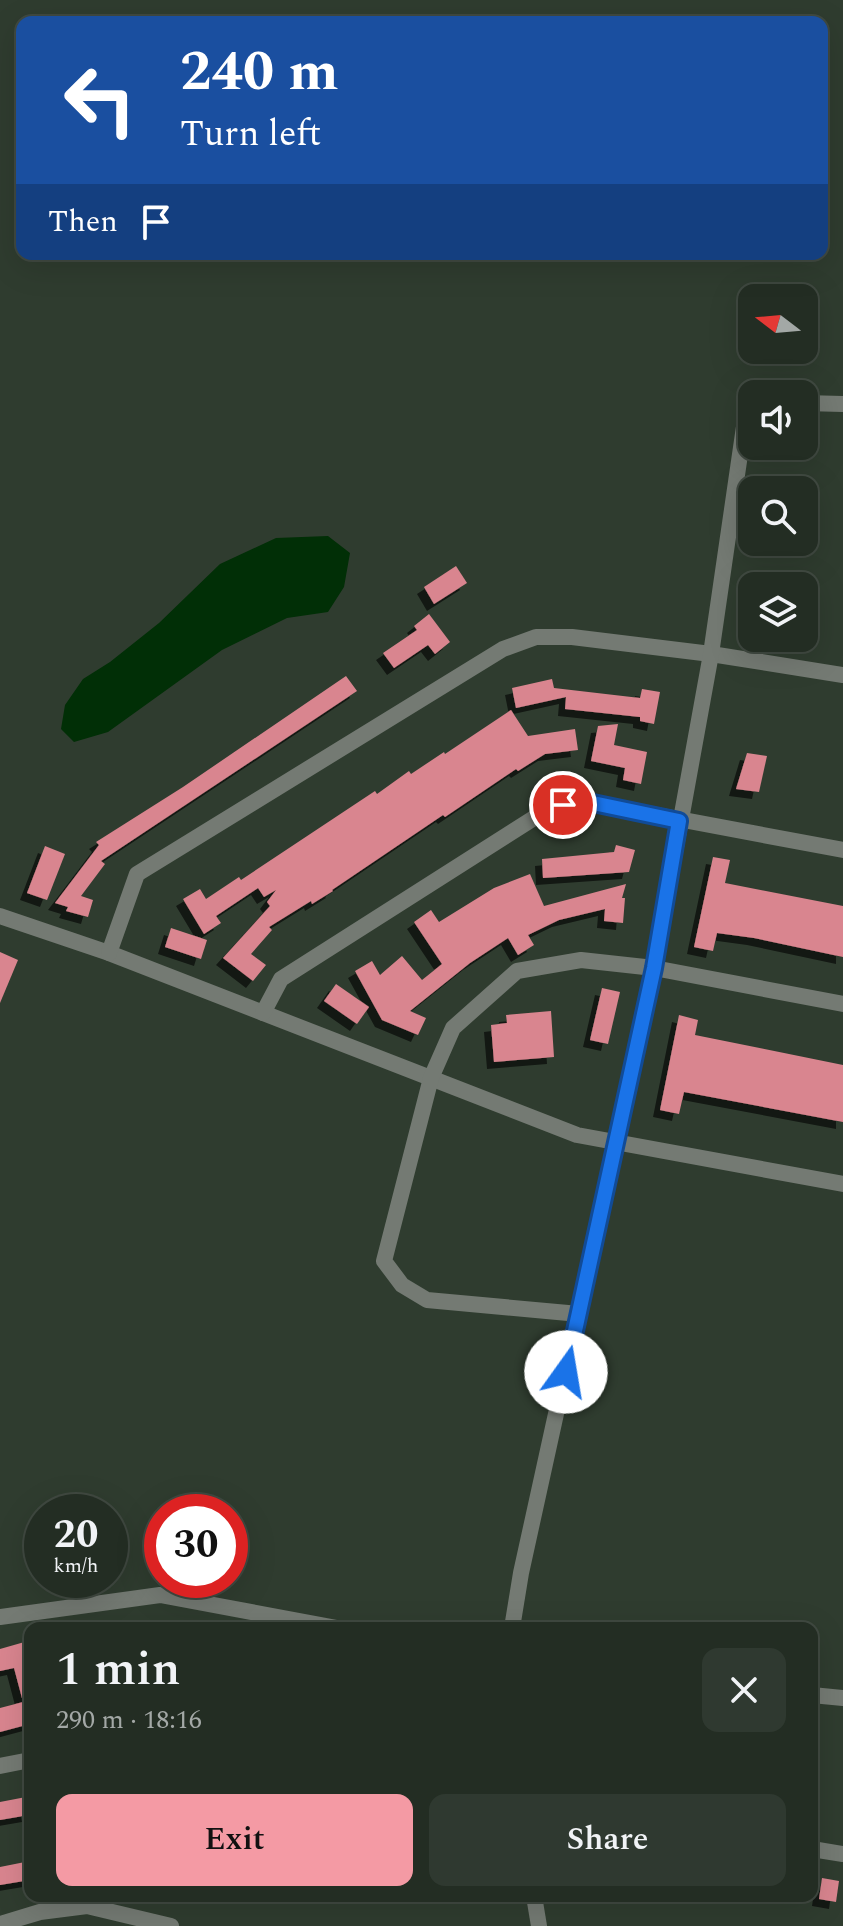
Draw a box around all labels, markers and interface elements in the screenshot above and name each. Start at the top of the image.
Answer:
text: 240 m [180,30,339,115]
icon: left [48,48,152,152]
text: Turn left [180,107,321,162]
text: Then [48,199,118,245]
icon: arrive [134,200,178,244]
north arrow [738,284,818,364]
map controls [738,284,818,652]
button: sound [738,380,818,460]
button: search [738,476,818,556]
button: layers [738,572,818,652]
pin [529,771,597,839]
icon: arrive [541,783,585,827]
position arrow [524,1330,608,1414]
speed limit sign: 30 [144,1494,248,1598]
text: 20 [54,1505,98,1566]
text: km/h [54,1551,99,1581]
text: 1 min [56,1633,181,1706]
button: close [702,1648,786,1732]
text: 290 m · 18:16 [56,1700,202,1740]
button: Exit [56,1794,413,1886]
button: Share [429,1794,786,1886]

